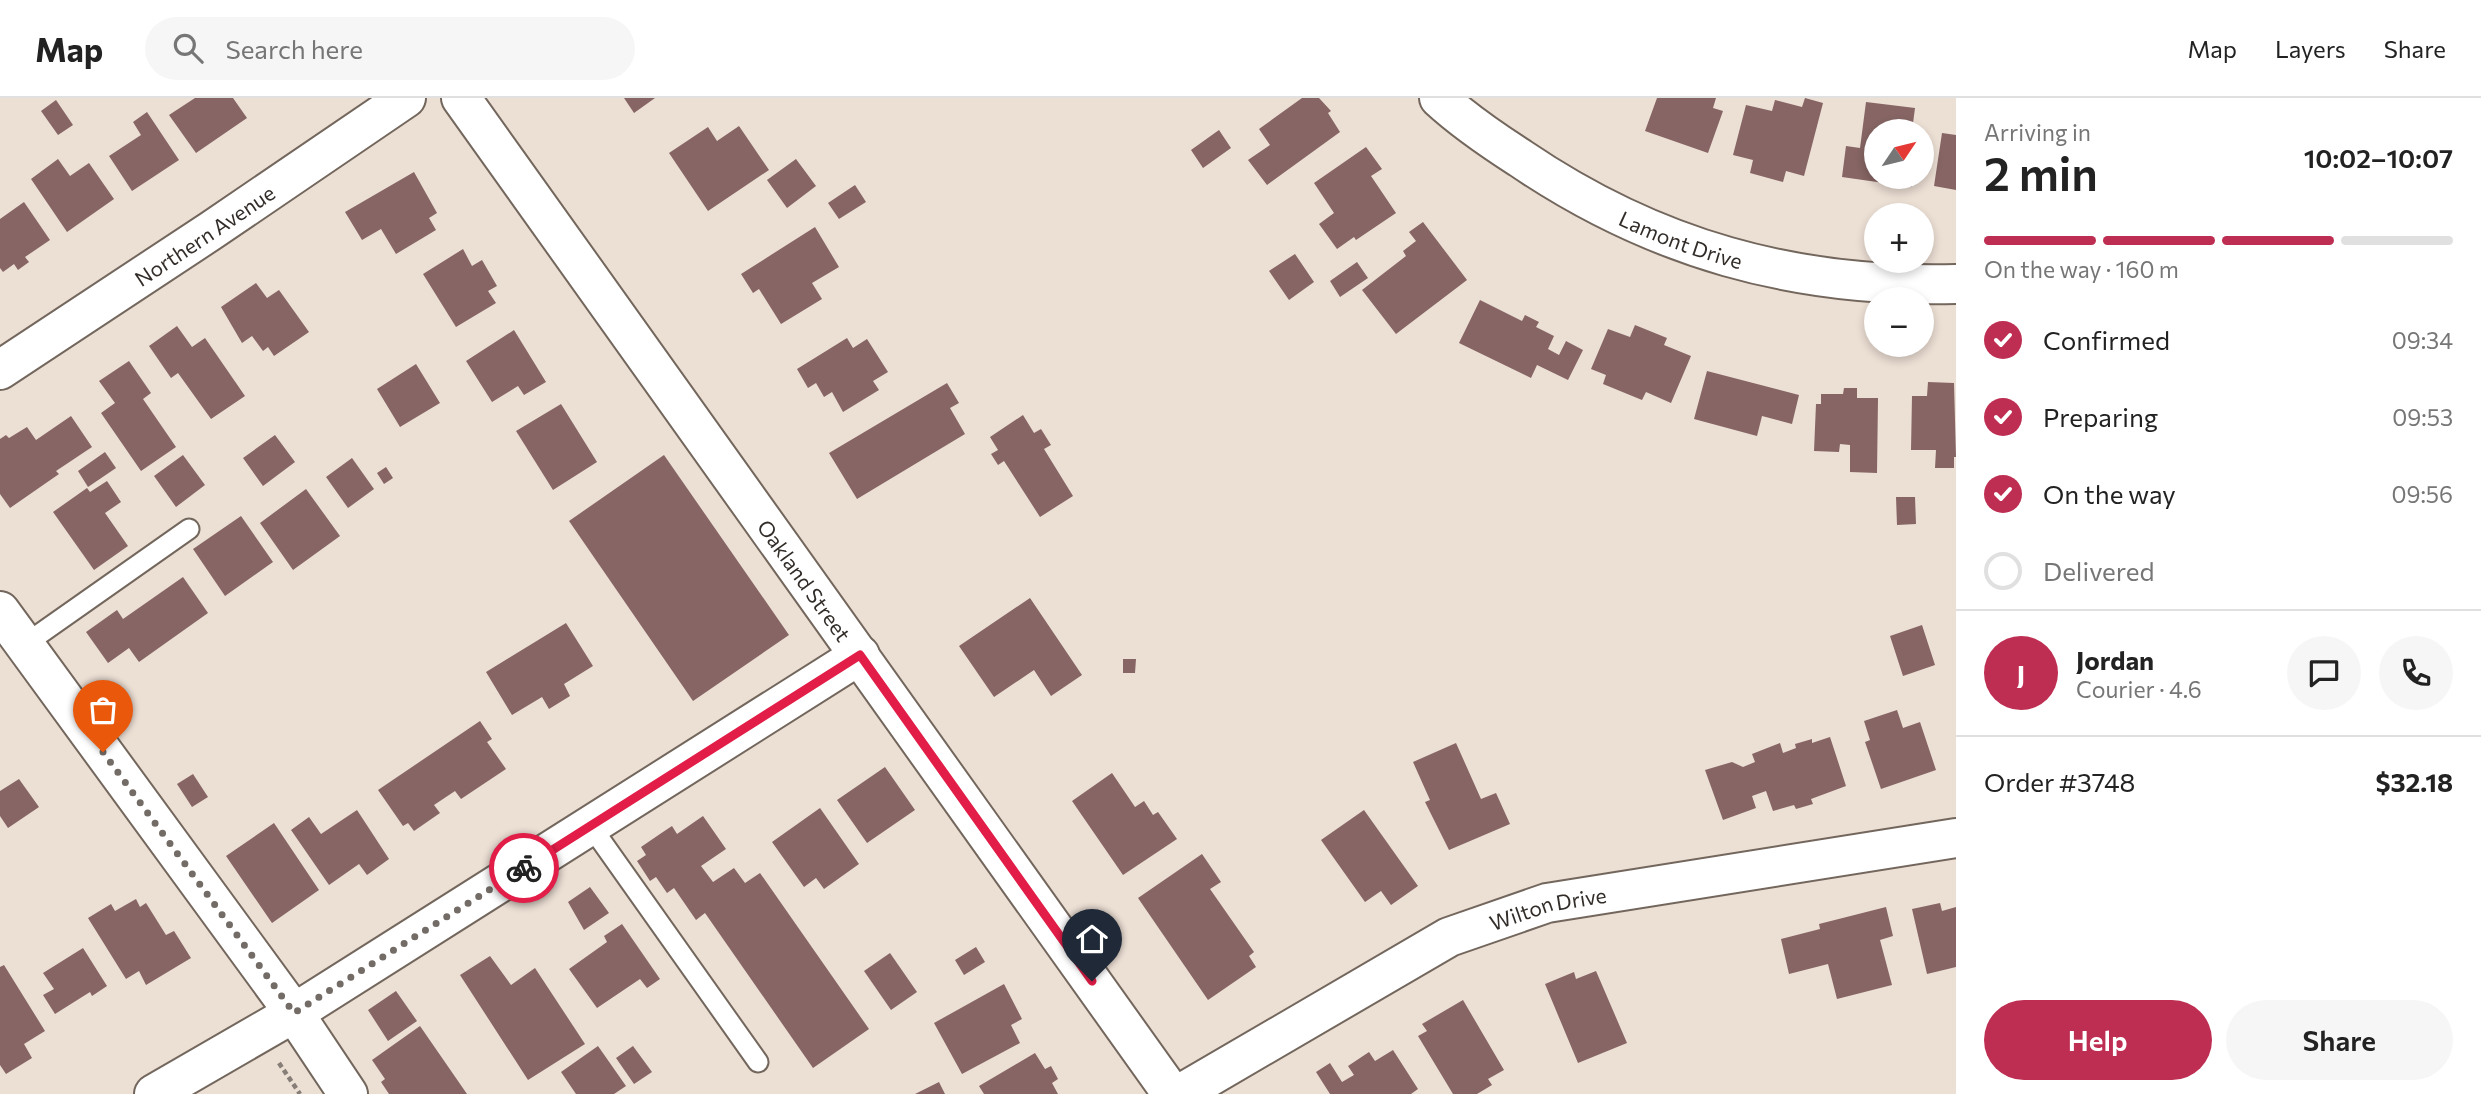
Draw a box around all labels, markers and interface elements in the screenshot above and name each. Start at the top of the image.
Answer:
search box [145,17,635,80]
text: Map [35,28,103,69]
icon: search [169,29,207,67]
text: Search here [225,33,363,64]
text: Map [2188,34,2237,63]
text: Layers [2275,34,2346,63]
text: Share [2384,34,2446,63]
text: Arriving in [1984,118,2091,146]
north arrow [1864,119,1934,189]
map controls [1864,119,1934,357]
text: 10:02–10:07 [2304,142,2453,173]
text: 2 min [1984,144,2098,200]
street label: Northern Avenue [130,179,279,290]
button: + [1864,203,1934,273]
street label: Lamont Drive [1615,205,1745,273]
text: On the way · 160 m [1984,255,2179,283]
button: − [1864,287,1934,357]
icon: check [1984,321,2022,359]
text: Confirmed [2043,324,2170,355]
text: 09:34 [2392,326,2453,354]
icon: check [1984,398,2022,436]
text: Preparing [2043,401,2158,432]
text: 09:53 [2392,403,2453,431]
icon: check [1984,475,2022,513]
text: On the way [2043,478,2176,509]
text: 09:56 [2391,480,2453,508]
street label: Oakland Street [753,514,857,645]
text: Delivered [2043,555,2154,586]
button: chat [2287,636,2361,710]
button: phone [2379,636,2453,710]
text: Jordan [2076,644,2154,675]
text: J [2017,658,2025,689]
text: Courier · 4.6 [2076,675,2202,703]
pin [73,680,133,752]
icon: bag [84,691,122,729]
text: Order #3748 [1984,766,2135,797]
text: $32.18 [2375,766,2453,797]
courier [489,833,559,903]
icon: bike [505,849,543,887]
street label: Wilton Drive [1486,881,1608,935]
pin [1062,909,1122,981]
icon: home [1073,920,1111,958]
button: Help [1984,1000,2212,1080]
button: Share [2226,1000,2453,1080]

